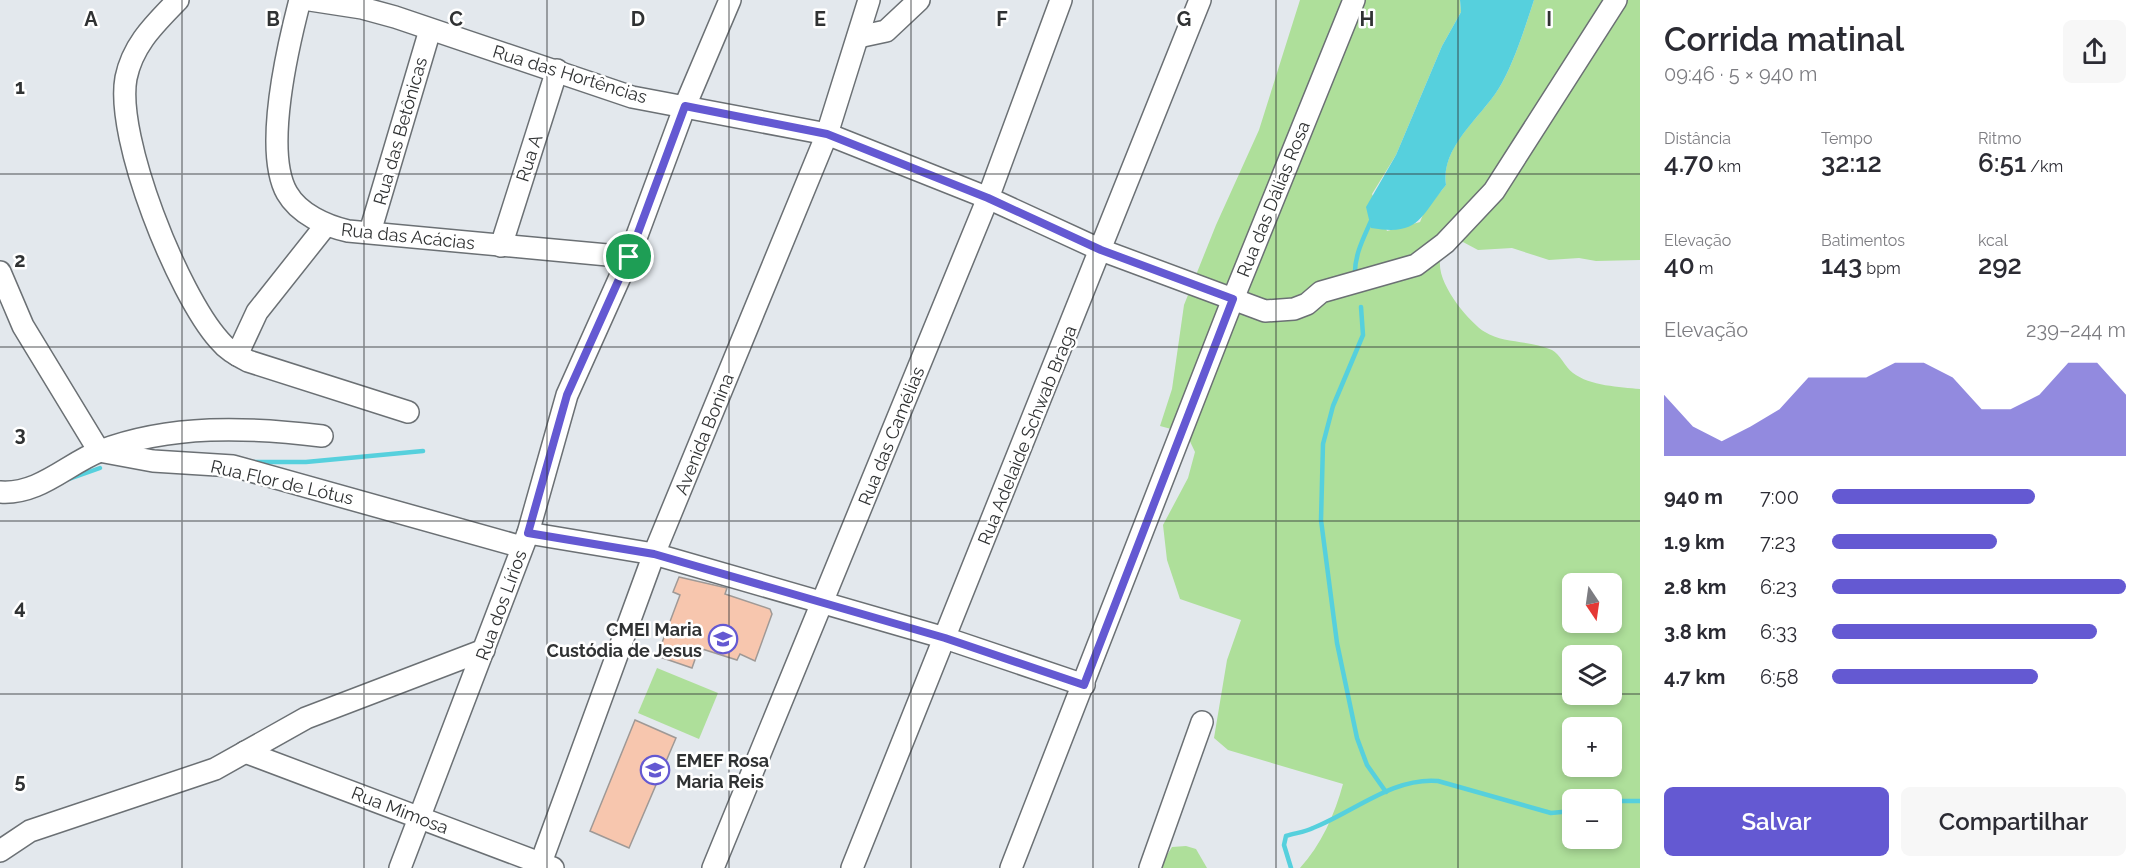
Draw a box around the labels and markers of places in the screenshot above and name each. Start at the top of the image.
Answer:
pin [603,231,654,282]
place label: CMEI Maria Custódia de Jesus [547,619,702,661]
school or university icon: CMEI Maria Custódia de Jesus [707,623,739,655]
place label: EMEF Rosa Maria Reis [676,750,769,792]
school or university icon: EMEF Rosa Maria Reis [639,754,671,786]

